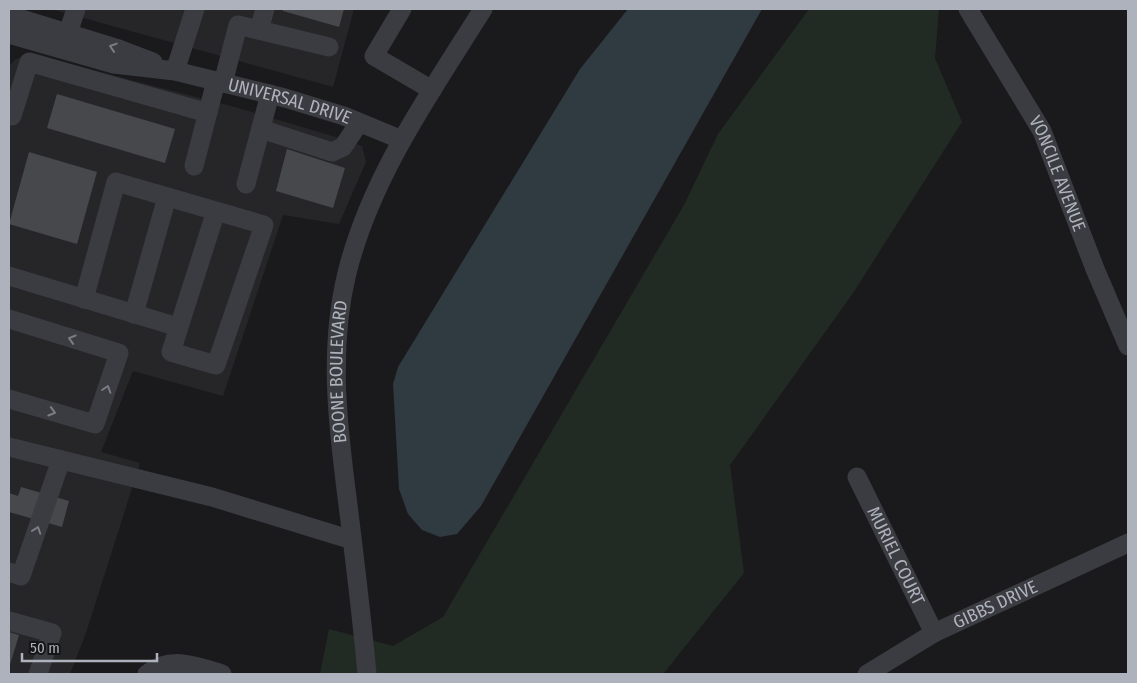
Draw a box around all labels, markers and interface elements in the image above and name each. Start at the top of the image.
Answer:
one-way arrow [110,43,118,53]
street label: UNIVERSAL DRIVE [226,73,354,129]
street label: VONCILE AVENUE [1024,112,1091,235]
street label: BOONE BOULEVARD [325,299,352,444]
one-way arrow [68,334,77,344]
one-way arrow [101,385,111,393]
one-way arrow [47,406,56,416]
street label: MURIEL COURT [862,503,930,609]
one-way arrow [31,526,41,534]
street label: GIBBS DRIVE [950,576,1041,634]
scale bar [22,630,158,662]
text: 50 m [30,639,60,657]

